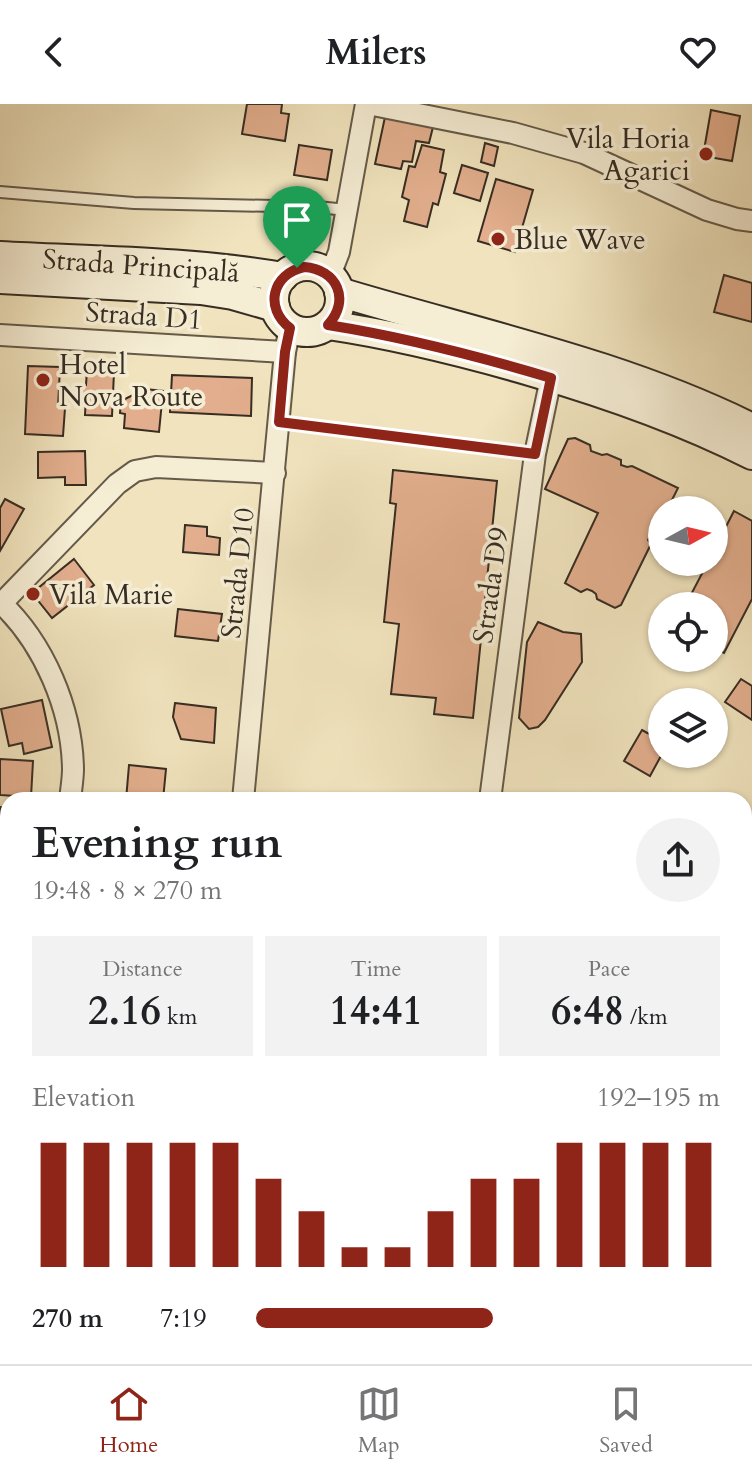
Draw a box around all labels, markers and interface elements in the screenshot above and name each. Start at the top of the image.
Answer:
text: Milers [325,28,427,77]
icon: back [32,30,76,74]
icon: heart [676,30,720,74]
place label: Vila Horia Agarici [566,120,690,190]
marker: Vila Horia Agarici [697,145,715,163]
pin [263,186,331,268]
icon: arrive [275,198,319,242]
place label: Blue Wave [514,221,646,259]
marker: Blue Wave [489,230,507,248]
street label: Strada Principală [41,240,241,292]
street label: Strada D1 [84,293,204,339]
place label: Hotel Nova Route [59,346,203,416]
marker: Hotel Nova Route [34,371,52,389]
north arrow [648,496,728,576]
map controls [648,496,728,768]
street label: Strada D10 [212,506,264,640]
street label: Strada D9 [464,525,518,646]
place label: Vila Marie [49,576,173,614]
marker: Vila Marie [24,585,42,603]
button: locate [648,592,728,672]
button: layers [648,688,728,768]
text: Evening run [32,813,282,873]
button: share [636,818,720,902]
text: 19:48 · 8 × 270 m [32,873,222,908]
text: Distance [102,954,183,984]
text: Time [351,954,401,984]
text: Pace [588,954,631,984]
text: 2.16 [88,984,161,1039]
text: 14:41 [329,984,423,1039]
text: 6:48 [551,984,624,1039]
text: km [161,1002,197,1032]
text: /km [624,1002,668,1032]
text: Elevation [32,1080,135,1115]
text: 192–195 m [597,1080,720,1115]
text: 270 m [32,1301,103,1336]
text: 7:19 [160,1301,207,1336]
tab: Home [99,1382,158,1460]
tab: Map [357,1382,401,1460]
tab: Saved [599,1382,653,1460]

